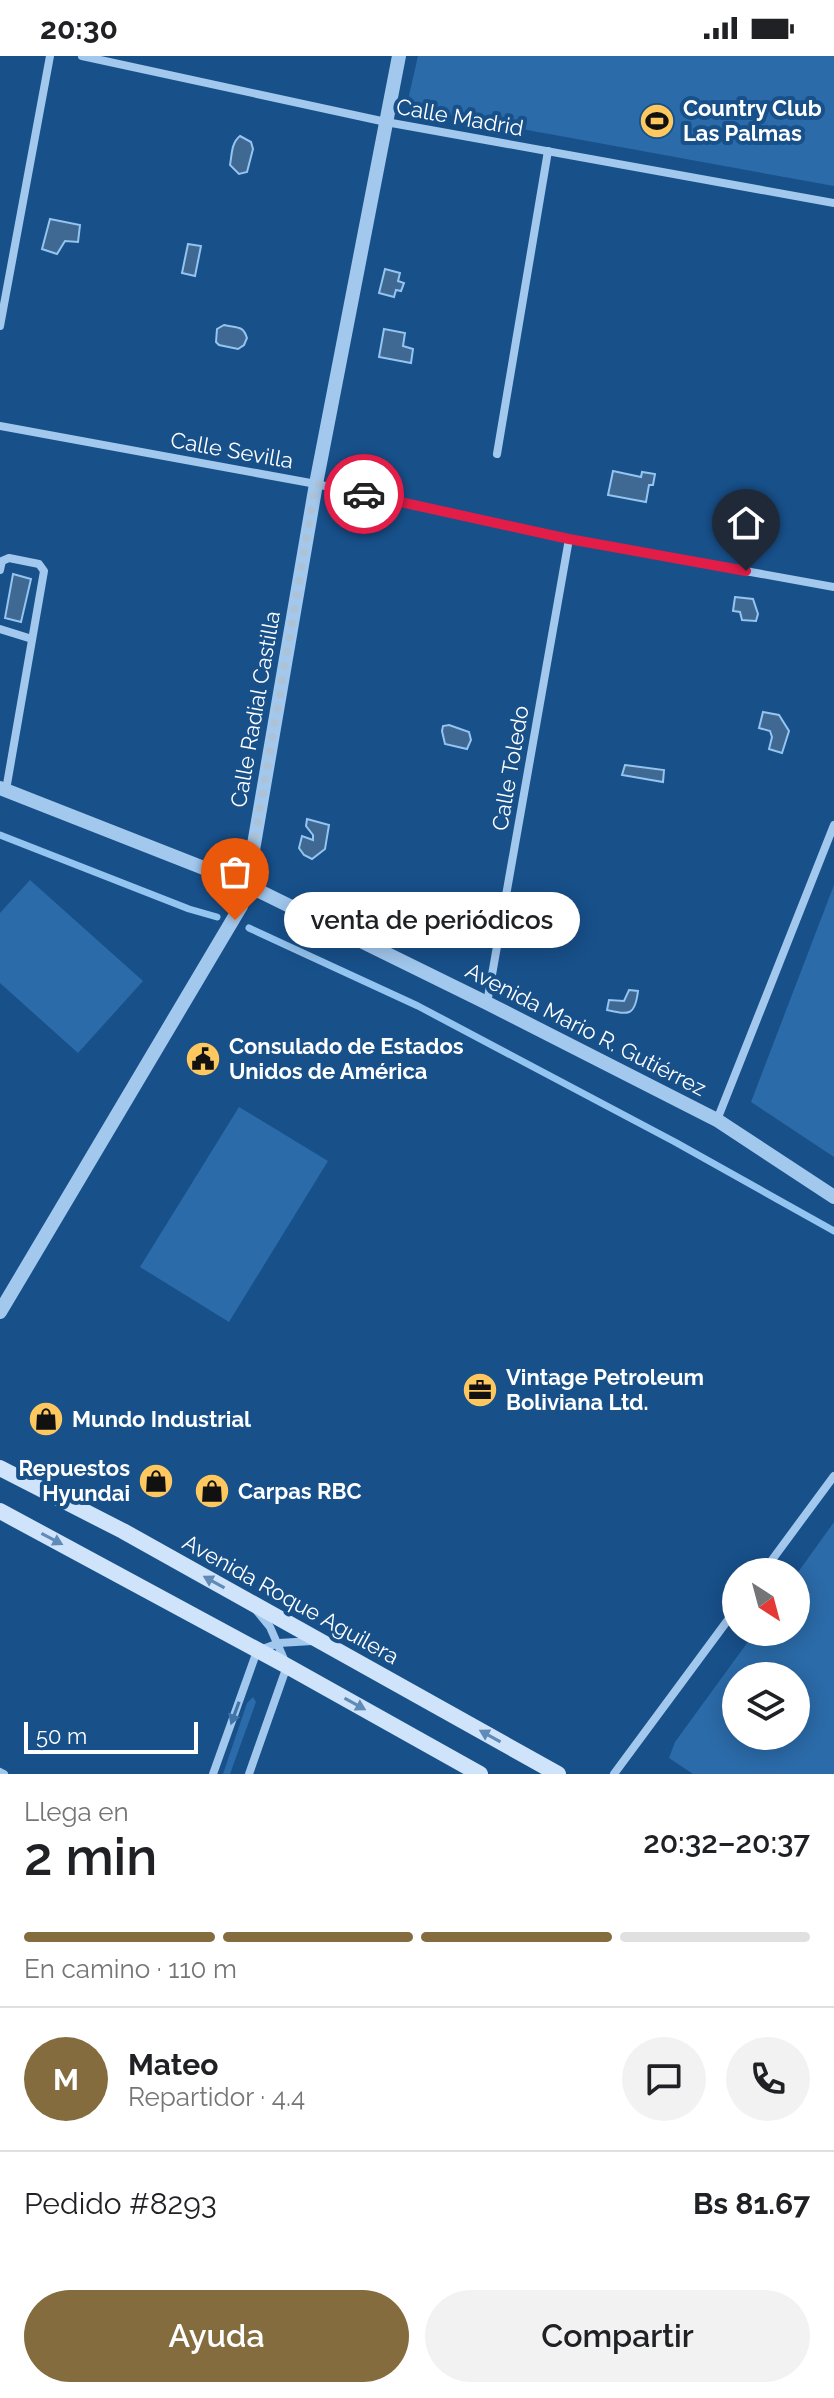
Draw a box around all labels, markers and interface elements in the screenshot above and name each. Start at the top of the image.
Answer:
text: 20:30 [40,11,118,46]
street label: Calle Madrid [394,93,526,141]
place label: Country Club Las Palmas [683,95,822,146]
sports icon: Country Club Las Palmas [638,102,676,140]
street label: Calle Sevilla [169,426,295,474]
courier [324,454,404,534]
icon: car [342,472,386,516]
pin [712,489,780,571]
icon: home [724,501,768,545]
street label: Calle Radial Castilla [225,609,285,809]
street label: Calle Toledo [486,703,534,833]
pin [201,838,269,920]
icon: bag [213,850,257,894]
callout: venta de periódicos [283,892,579,948]
text: venta de periódicos [311,905,553,935]
street label: Avenida Mario R. Gutiérrez [461,957,711,1101]
place label: Consulado de Estados Unidos de América [229,1033,464,1084]
public building icon: Consulado de Estados Unidos de América [184,1040,222,1078]
place label: Vintage Petroleum Boliviana Ltd. [506,1364,704,1415]
office icon: Vintage Petroleum Boliviana Ltd. [461,1371,499,1409]
shop icon: Mundo Industrial [27,1400,65,1438]
place label: Mundo Industrial [72,1406,252,1432]
place label: Repuestos Hyundai [19,1455,130,1506]
shop icon: Repuestos Hyundai [137,1462,175,1500]
shop icon: Carpas RBC [193,1472,231,1510]
place label: Carpas RBC [238,1478,362,1504]
street label: Avenida Roque Aguilera [178,1529,404,1669]
one-way arrow [41,1532,64,1546]
north arrow [722,1558,810,1646]
map controls [722,1558,810,1750]
one-way arrow [203,1575,225,1589]
button: layers [722,1662,810,1750]
one-way arrow [344,1697,367,1711]
one-way arrow [228,1701,241,1725]
scale bar [24,1718,198,1754]
text: 50 m [36,1723,87,1749]
one-way arrow [479,1729,501,1743]
text: Llega en [24,1797,129,1827]
text: 20:32–20:37 [643,1825,810,1860]
text: 2 min [24,1826,157,1887]
text: En camino · 110 m [24,1954,237,1984]
button: chat [622,2037,706,2121]
button: phone [726,2037,810,2121]
text: Mateo [128,2047,218,2082]
text: M [53,2062,79,2097]
text: Repartidor · 4.4 [128,2082,305,2112]
text: Pedido #8293 [24,2186,217,2221]
text: Bs 81.67 [693,2186,810,2221]
button: Ayuda [24,2290,409,2382]
button: Compartir [425,2290,810,2382]

